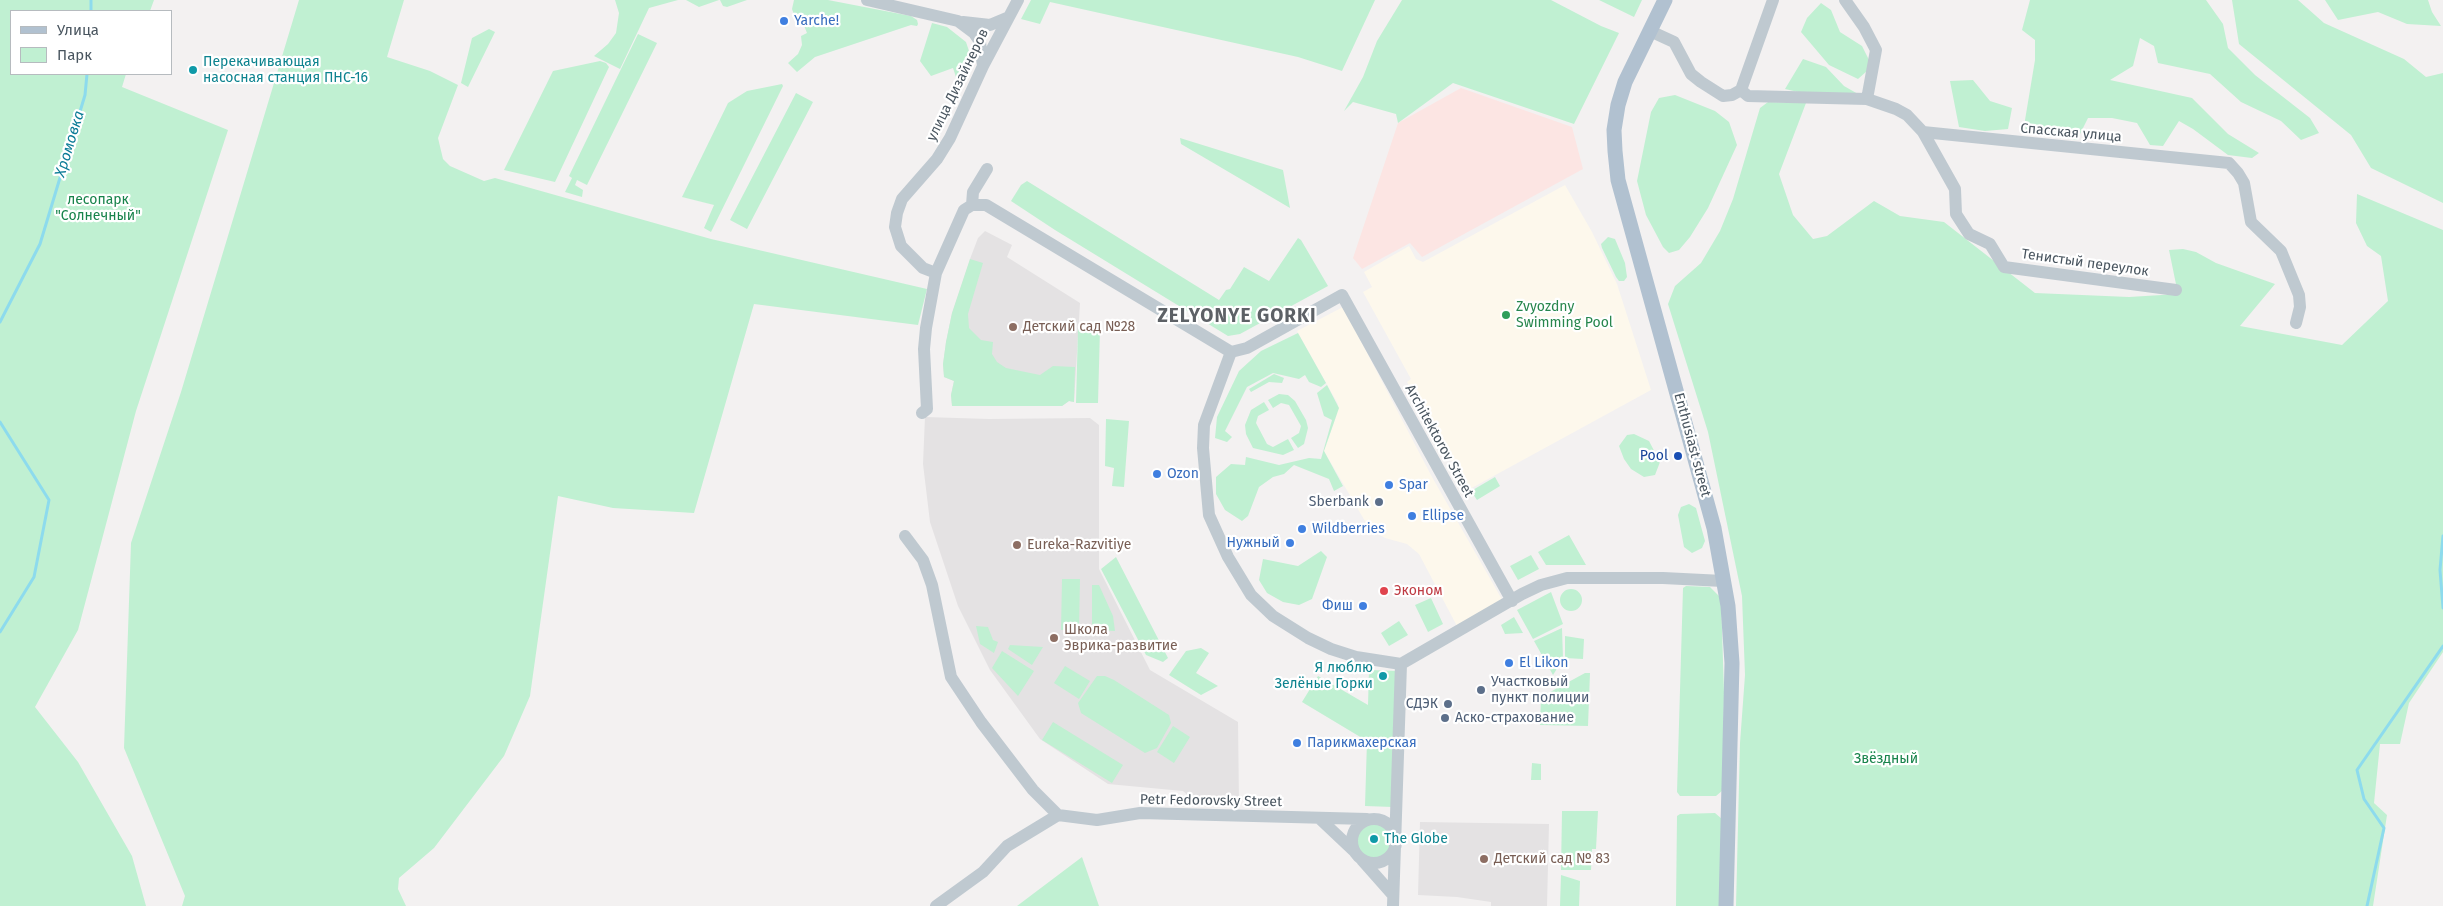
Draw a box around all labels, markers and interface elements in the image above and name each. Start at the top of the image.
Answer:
legend [10,10,172,75]
place label: Yarche! [794,13,839,29]
marker: Yarche! [778,15,790,27]
text: Улица [57,21,99,39]
street label: улица Дизайнеров [924,26,992,144]
text: Парк [57,46,92,64]
place label: Перекачивающая насосная станция ПНС-16 [203,54,368,86]
marker: Перекачивающая насосная станция ПНС-16 [187,64,199,76]
water label: Хромовка [51,109,89,179]
street label: Спасская улица [2020,120,2122,146]
park label: лесопарк "Солнечный" [55,192,141,224]
street label: Тенистый переулок [2020,246,2150,280]
place label: Zvyozdny Swimming Pool [1516,299,1613,332]
district label: ZELYONYE GORKI [1156,306,1318,328]
marker: Zvyozdny Swimming Pool [1500,309,1512,321]
place label: Детский сад №28 [1023,319,1135,335]
marker: Детский сад №28 [1007,321,1019,333]
street label: Architektorov Street [1401,382,1477,500]
street label: Enthusiast street [1670,391,1714,499]
place label: Pool [1640,448,1668,464]
marker: Pool [1672,450,1684,462]
place label: Ozon [1167,466,1199,482]
marker: Ozon [1151,468,1163,480]
place label: Spar [1399,477,1428,493]
marker: Spar [1383,479,1395,491]
place label: Sberbank [1309,494,1369,510]
marker: Sberbank [1373,496,1385,508]
place label: Ellipse [1422,508,1464,524]
marker: Ellipse [1406,510,1418,522]
place label: Wildberries [1312,521,1385,537]
marker: Wildberries [1296,523,1308,535]
place label: Нужный [1227,535,1280,551]
place label: Eureka-Razvitiye [1027,537,1131,553]
marker: Нужный [1284,537,1296,549]
marker: Eureka-Razvitiye [1011,539,1023,551]
place label: Эконом [1394,583,1443,599]
marker: Эконом [1378,585,1390,597]
place label: Фиш [1322,598,1353,614]
marker: Фиш [1357,600,1369,612]
place label: Школа Эврика-развитие [1064,622,1178,654]
marker: Школа Эврика-развитие [1048,632,1060,644]
place label: El Likon [1519,655,1569,671]
marker: El Likon [1503,657,1515,669]
place label: Я люблю Зелёные Горки [1275,660,1373,692]
marker: Я люблю Зелёные Горки [1377,670,1389,682]
place label: Участковый пункт полиции [1491,674,1589,706]
marker: Участковый пункт полиции [1475,684,1487,696]
place label: СДЭК [1406,696,1438,712]
marker: СДЭК [1442,698,1454,710]
place label: Аско-страхование [1455,710,1574,726]
marker: Аско-страхование [1439,712,1451,724]
place label: Парикмахерская [1307,735,1417,751]
marker: Парикмахерская [1291,737,1303,749]
park label: Звёздный [1854,751,1918,767]
street label: Petr Fedorovsky Street [1140,791,1282,811]
place label: The Globe [1384,831,1448,847]
marker: The Globe [1368,833,1380,845]
place label: Детский сад № 83 [1494,851,1610,867]
marker: Детский сад № 83 [1478,853,1490,865]

